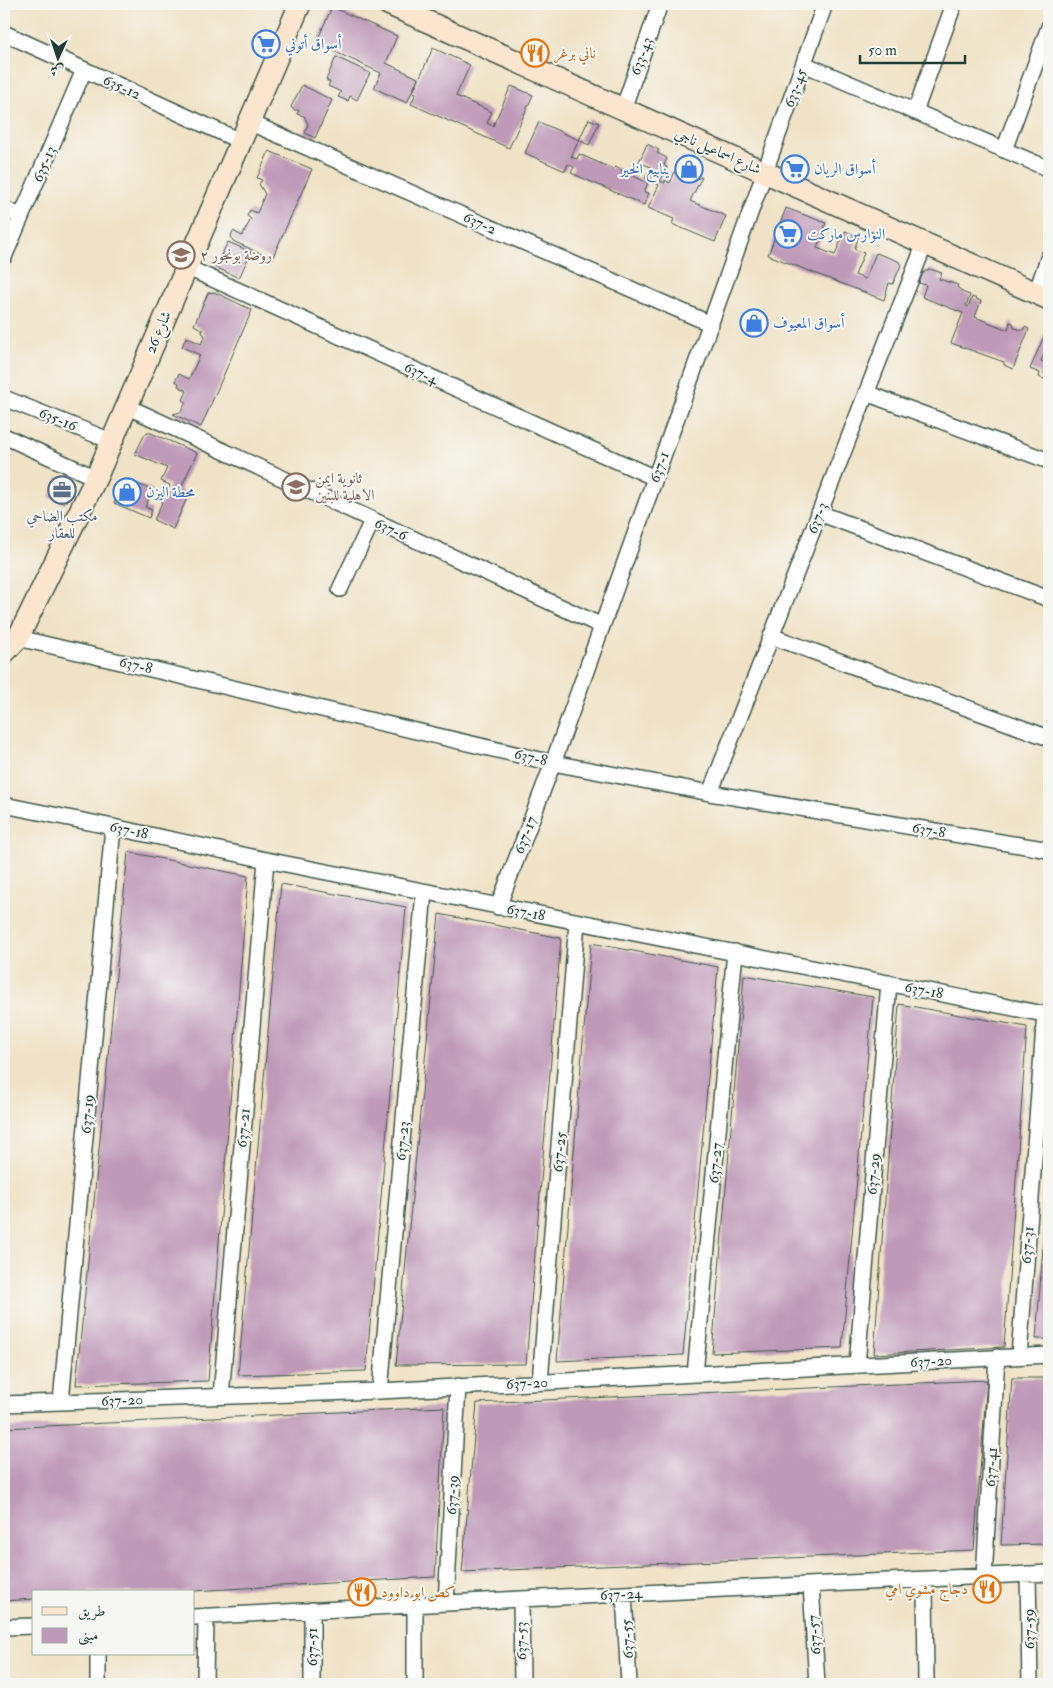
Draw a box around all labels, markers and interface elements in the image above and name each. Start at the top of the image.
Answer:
supermarket icon: أسواق أتوني [251,29,281,59]
north arrow [32,32,82,82]
scale bar [860,32,966,64]
place label: أسواق أتوني [285,33,342,56]
street label: 633-43 [626,34,657,78]
restaurant icon: ناني برغر [520,38,550,68]
text: 50 m [868,41,897,60]
place label: ناني برغر [554,44,596,65]
text: ش [50,62,65,79]
street label: 633-45 [780,66,811,110]
street label: 635-12 [100,71,144,105]
street label: شارع اسماعيل ناجي [670,124,764,182]
street label: 635-13 [28,143,61,185]
shop icon: ينابيع الخير [674,154,704,184]
supermarket icon: أسواق الريان [780,154,810,184]
place label: أسواق الريان [814,158,876,179]
place label: ينابيع الخير [619,160,670,183]
street label: 637-2 [460,208,500,239]
supermarket icon: النوارس ماركت [773,219,803,249]
place label: النوارس ماركت [807,225,885,244]
school or university icon: روضة بونجور ٢ [166,240,196,270]
place label: روضة بونجور ٢ [200,246,272,265]
street label: شارع 26 [141,308,179,358]
shop icon: أسواق المعيوف [739,308,769,338]
place label: أسواق المعيوف [773,312,845,333]
street label: 637-4 [401,358,441,390]
street label: 635-16 [36,403,81,436]
street label: 637-1 [645,449,674,485]
place label: ثانوية ايمن الاهلية للبنين [315,469,375,505]
school or university icon: ثانوية ايمن الاهلية للبنين [281,472,311,502]
office icon: مكتب الضاحي للعقار [47,475,77,505]
shop icon: محطة اليزن [112,477,142,507]
place label: محطة اليزن [146,483,195,502]
street label: 637-3 [803,500,832,537]
place label: مكتب الضاحي للعقار [26,507,98,543]
street label: 637-6 [371,514,412,546]
street label: 637-8 [117,652,154,679]
street label: 637-8 [512,744,549,771]
street label: 637-17 [510,814,541,857]
street label: 637-18 [108,817,150,844]
street label: 637-8 [911,818,947,843]
street label: 637-18 [505,899,547,926]
street label: 637-18 [903,977,945,1004]
street label: 637-19 [76,1094,99,1135]
street label: 637-21 [232,1108,255,1149]
street label: 637-23 [391,1120,414,1162]
street label: 637-25 [548,1131,571,1173]
street label: 637-27 [704,1142,727,1184]
street label: 637-29 [862,1152,885,1196]
street label: 637-31 [1017,1226,1038,1264]
street label: 637-20 [910,1351,952,1372]
street label: 637-20 [506,1373,548,1394]
street label: 637-20 [101,1390,143,1411]
street label: 637-41 [981,1447,1002,1487]
street label: 637-39 [442,1475,463,1515]
restaurant icon: دجاج مشوي امي [972,1574,1002,1604]
restaurant icon: كص ابو داوود [347,1577,377,1607]
place label: دجاج مشوي امي [885,1580,968,1602]
place label: كص ابو داوود [381,1583,455,1602]
street label: 637-24 [599,1584,644,1605]
legend [32,1590,195,1656]
text: طريق [78,1602,105,1621]
street label: 637-59 [1020,1608,1039,1650]
street label: 637-57 [804,1614,825,1656]
street label: 637-55 [617,1618,638,1659]
street label: 637-53 [512,1621,531,1661]
text: مبنى [78,1626,98,1646]
street label: 637-51 [303,1628,322,1666]

